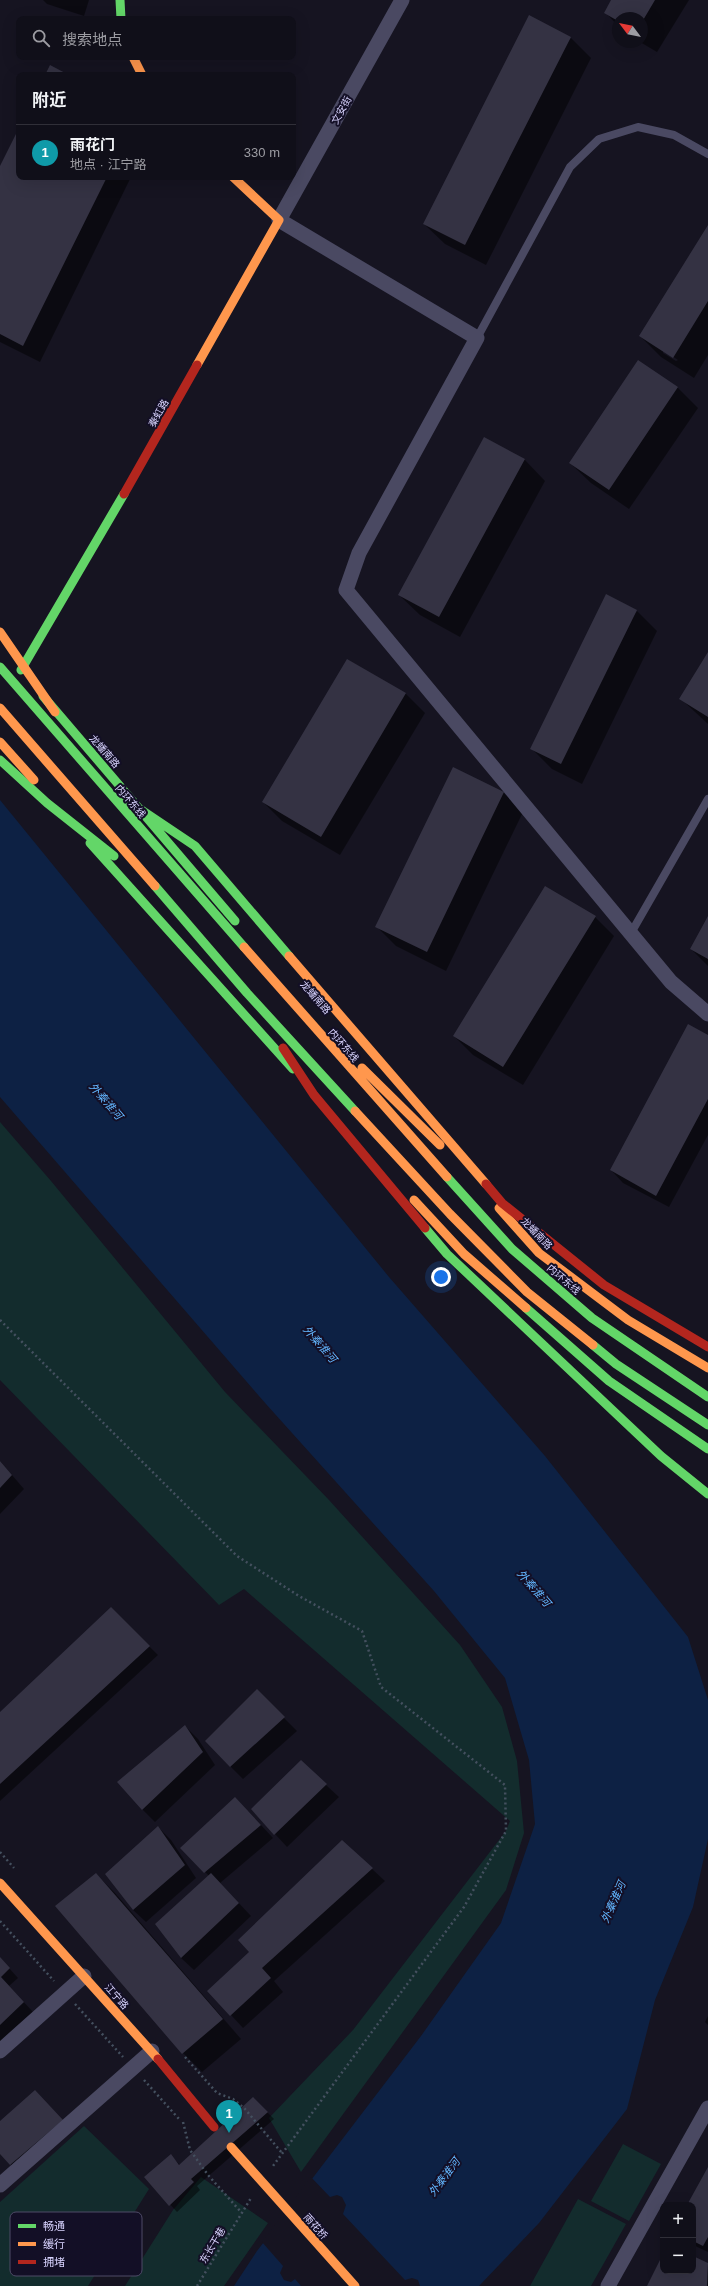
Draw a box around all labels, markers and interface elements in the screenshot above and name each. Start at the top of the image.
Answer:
north arrow [612,12,648,48]
search box [16,16,296,60]
icon: search [30,27,52,49]
text: 搜索地点 [62,31,122,48]
text: 附近 [32,91,66,110]
street label: 文安街 [329,94,354,126]
text: 雨花门 [70,136,115,153]
text: 1 [41,145,49,160]
text: 330 m [244,145,280,160]
text: 地点 · 江宁路 [70,157,147,172]
street label: 秦虹路 [146,397,171,429]
street label: 龙蟠南路 [87,733,122,770]
street label: 内环东线 [113,783,148,820]
street label: 龙蟠南路 [298,979,333,1016]
street label: 内环东线 [326,1027,361,1064]
water label: 外秦淮河 [87,1080,126,1123]
street label: 龙蟠南路 [519,1215,554,1252]
street label: 内环东线 [545,1262,582,1297]
your location [431,1267,451,1287]
water label: 外秦淮河 [301,1323,340,1366]
water label: 外秦淮河 [515,1567,554,1610]
water label: 外秦淮河 [599,1878,628,1925]
street label: 江宁路 [103,1982,131,2011]
pin: 1 [216,2100,242,2133]
water label: 外秦淮河 [426,2154,463,2198]
map controls [660,2202,696,2274]
button: + [660,2202,696,2238]
legend [10,2212,142,2276]
street label: 雨花桥 [302,2212,330,2241]
text: 畅通 [43,2220,65,2232]
street label: 东长干巷 [197,2225,227,2265]
text: 缓行 [43,2238,65,2250]
button: − [660,2238,696,2274]
text: 拥堵 [43,2256,65,2268]

